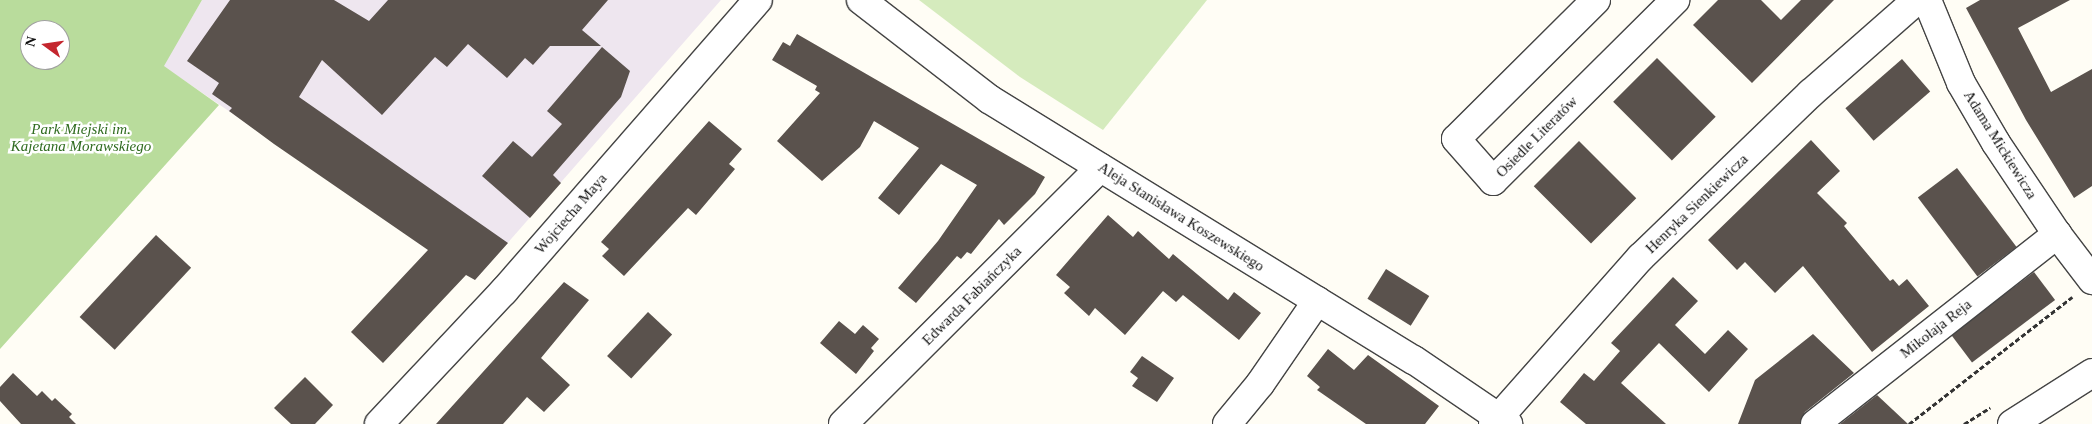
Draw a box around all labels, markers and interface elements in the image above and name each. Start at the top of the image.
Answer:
north arrow [20,20,70,70]
text: N [22,35,39,48]
street label: Adama Mickiewicza [1959,87,2041,203]
street label: Osiedle Literatów [1492,92,1582,182]
park label: Park Miejski im. Kajetana Morawskiego [11,120,151,155]
street label: Henryka Sienkiewicza [1642,151,1752,257]
street label: Aleja Stanisława Koszewskiego [1095,158,1267,276]
street label: Wojciecha Maya [531,170,611,258]
street label: Edwarda Fabiańczyka [919,243,1025,349]
street label: Mikołaja Reja [1897,296,1975,362]

